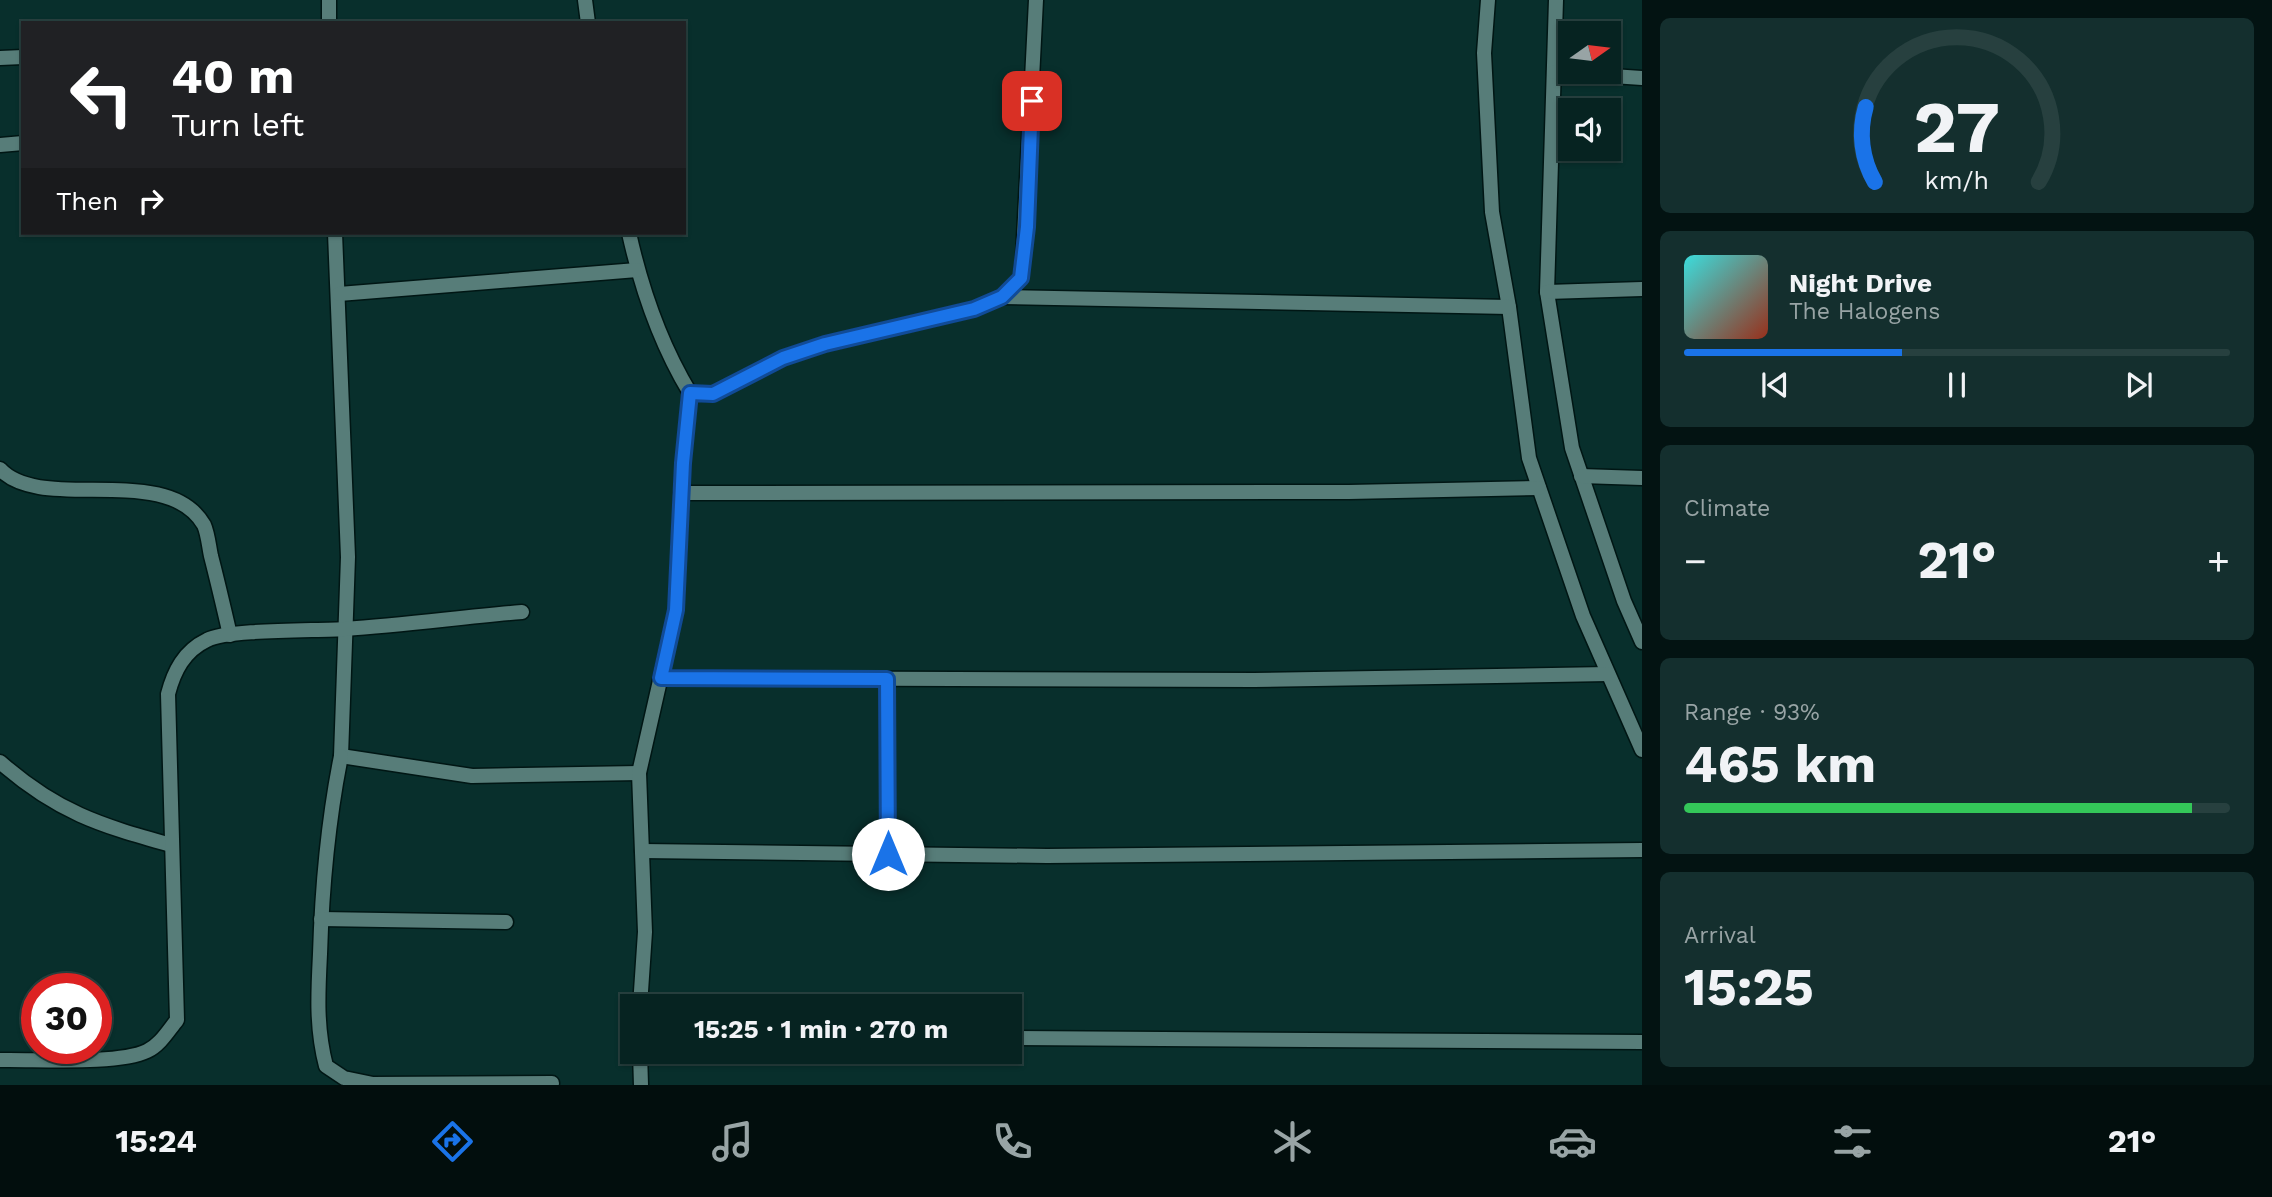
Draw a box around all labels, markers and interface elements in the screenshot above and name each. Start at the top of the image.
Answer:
north arrow [1558,21,1620,84]
map controls [1558,21,1621,161]
text: 40 m [171,47,294,105]
icon: left [56,49,147,140]
pin [1002,71,1062,131]
icon: arrive [1013,82,1051,120]
text: 27 [1914,84,2000,170]
button: sound [1558,98,1621,161]
text: Turn left [171,106,304,144]
text: km/h [1925,166,1989,195]
icon: right [132,182,170,220]
text: Then [56,186,118,216]
text: Night Drive [1789,268,1932,298]
text: The Halogens [1789,298,1940,325]
icon: previous [1756,366,1794,404]
icon: pause [1938,366,1976,404]
icon: next [2120,366,2158,404]
text: Climate [1684,495,1770,522]
text: 21° [1917,530,1997,591]
text: − [1684,539,1707,583]
text: + [2207,539,2230,583]
text: Range · 93% [1684,699,1820,726]
text: 465 km [1684,734,1876,795]
position arrow [851,817,925,891]
text: Arrival [1684,922,1756,949]
text: 15:25 [1684,957,1814,1018]
speed limit sign: 30 [21,973,112,1064]
text: 15:25 · 1 min · 270 m [694,1014,948,1044]
icon: directions [428,1117,477,1166]
icon: music [708,1117,757,1166]
icon: phone [988,1117,1037,1166]
icon: climate [1268,1117,1317,1166]
icon: car [1548,1117,1597,1166]
icon: filters [1828,1117,1877,1166]
text: 15:24 [115,1122,197,1160]
text: 21° [2108,1122,2156,1160]

